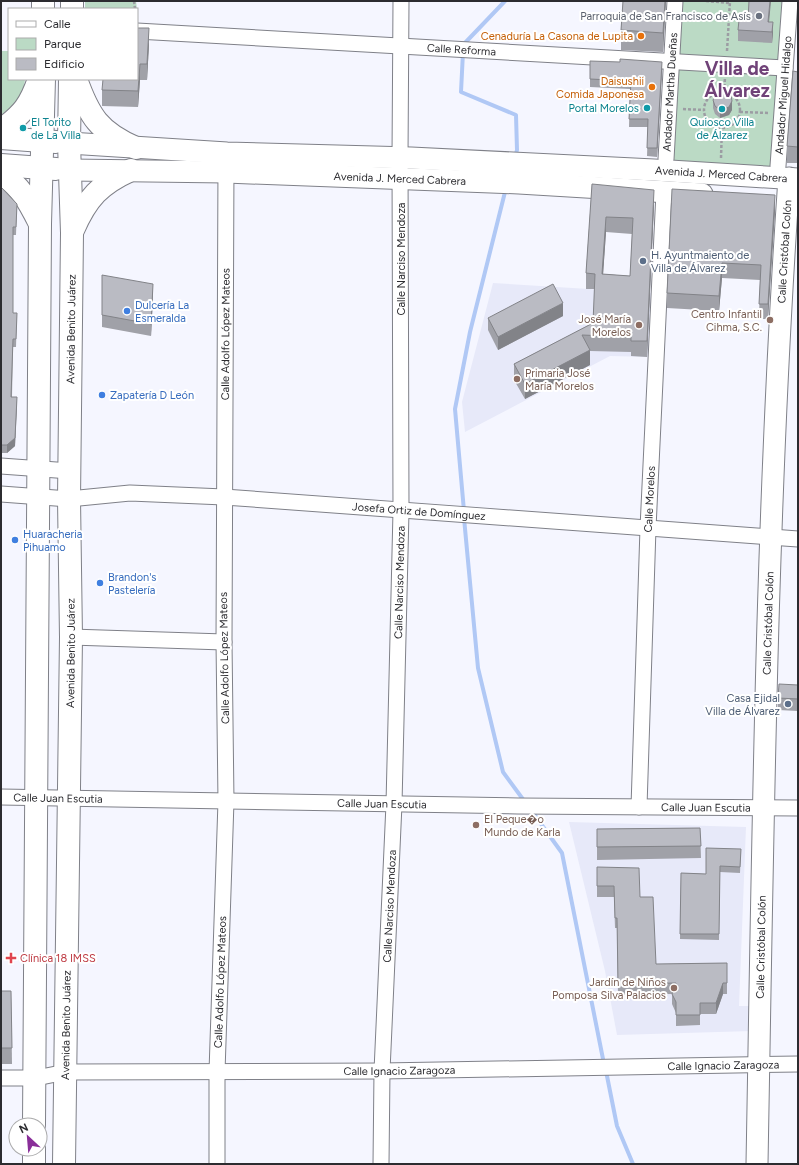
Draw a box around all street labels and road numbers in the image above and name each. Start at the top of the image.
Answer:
street label: Andador Martha Dueñas [660,32,680,152]
street label: Andador Miguel Hidalgo [773,36,794,155]
street label: Calle Reforma [427,42,496,58]
street label: Avenida J. Merced Cabrera [655,164,788,185]
street label: Avenida J. Merced Cabrera [333,170,466,188]
street label: Calle Cristóbal Colón [775,199,794,304]
street label: Calle Narciso Mendoza [395,203,408,315]
street label: Calle Adolfo López Mateos [219,268,233,400]
street label: Avenida Benito Juárez [64,274,79,384]
street label: Calle Morelos [642,466,658,533]
street label: Josefa Ortiz de Domínguez [352,500,486,523]
street label: Calle Narciso Mendoza [392,526,408,639]
street label: Calle Cristóbal Colón [761,571,777,675]
street label: Calle Adolfo López Mateos [217,592,232,724]
street label: Avenida Benito Juárez [64,598,78,708]
street label: Calle Juan Escutia [13,791,103,806]
street label: Calle Juan Escutia [337,797,427,811]
street label: Calle Juan Escutia [661,801,751,815]
street label: Calle Narciso Mendoza [381,849,399,963]
street label: Calle Cristóbal Colón [754,895,769,999]
street label: Calle Adolfo López Mateos [212,916,229,1048]
street label: Avenida Benito Juárez [59,970,74,1080]
street label: Calle Ignacio Zaragoza [667,1058,779,1073]
street label: Calle Ignacio Zaragoza [343,1064,455,1078]

